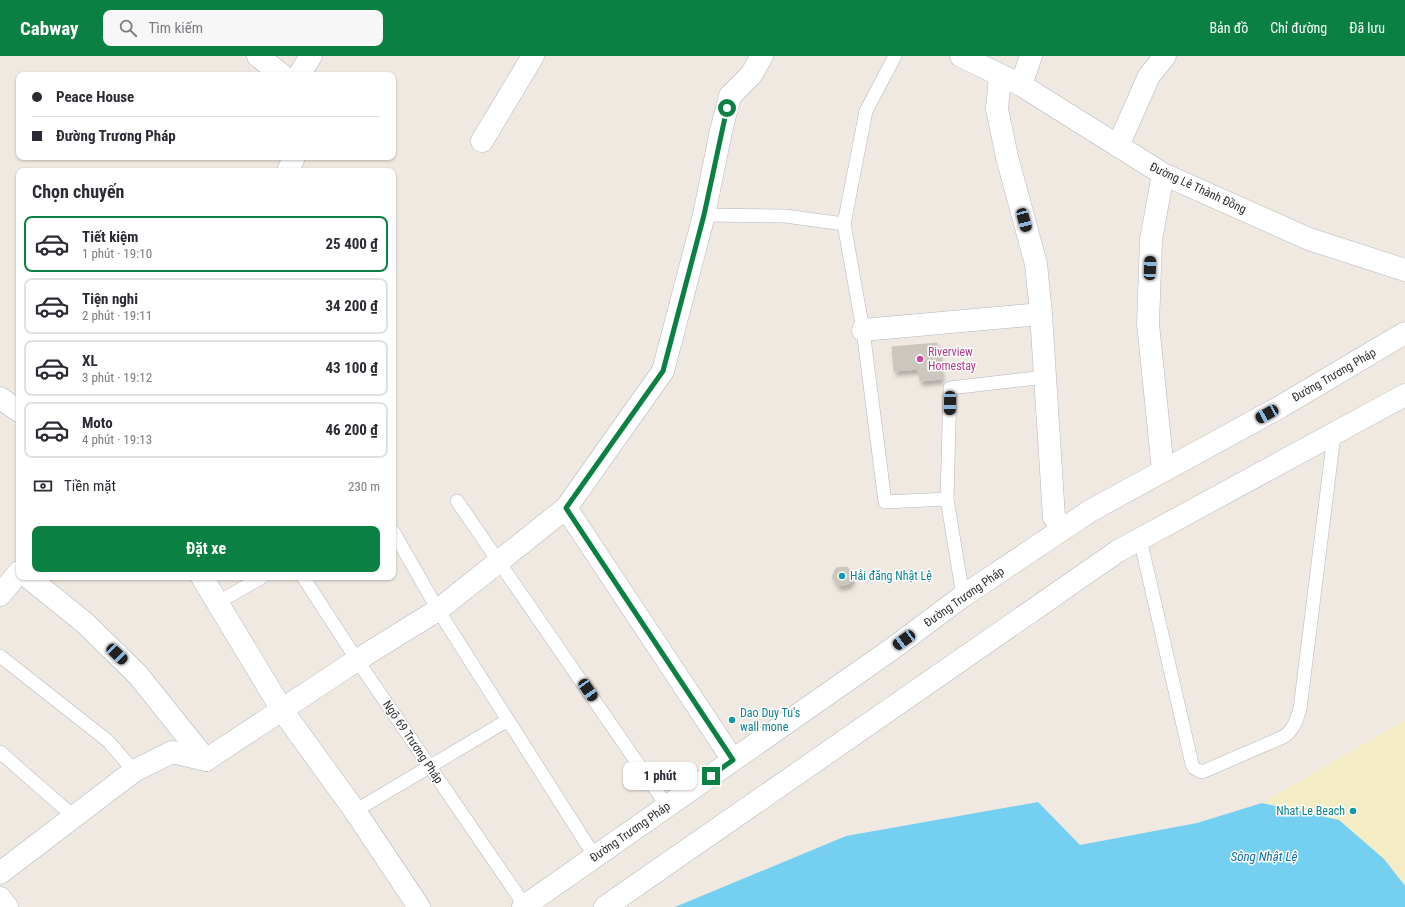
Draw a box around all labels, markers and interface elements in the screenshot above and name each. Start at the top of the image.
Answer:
search box [103,10,383,46]
text: Cabway [20,17,79,40]
icon: search [117,17,139,39]
text: Tìm kiếm [149,19,203,37]
text: Bản đồ [1209,20,1248,36]
text: Chỉ đường [1270,20,1327,36]
text: Đã lưu [1349,20,1385,36]
text: Peace House [56,88,134,106]
route start [718,99,736,117]
text: Đường Trương Pháp [56,127,176,145]
street label: Đường Lê Thành Đồng [1147,159,1249,217]
text: Chọn chuyến [32,181,124,202]
car [1015,207,1033,233]
icon: car [34,226,70,262]
text: Tiết kiệm [82,228,138,246]
text: 25 400 ₫ [326,235,378,253]
text: 1 phút · 19:10 [82,246,152,261]
car [1144,256,1156,280]
icon: car [34,288,70,324]
text: Tiện nghi [82,290,138,308]
text: 34 200 ₫ [326,297,378,315]
text: 2 phút · 19:11 [82,308,152,323]
place label: Riverview Homestay [928,345,976,373]
street label: Đường Trương Pháp [1290,345,1379,405]
icon: car [34,350,70,386]
text: XL [82,352,98,370]
marker: Riverview Homestay [915,354,925,364]
text: 43 100 ₫ [326,359,378,377]
text: 3 phút · 19:12 [82,370,152,385]
car [944,391,956,415]
car [1254,403,1280,425]
icon: car [34,412,70,448]
text: Moto [82,414,113,432]
text: 46 200 ₫ [326,421,378,439]
text: 4 phút · 19:13 [82,432,152,447]
icon: cash [32,475,54,497]
text: Tiền mặt [64,477,116,495]
text: 230 m [348,479,380,494]
button: Đặt xe [32,526,380,572]
street label: Đường Trương Pháp [921,564,1007,630]
place label: Hải đăng Nhật Lệ [850,569,932,583]
marker: Hải đăng Nhật Lệ [837,571,847,581]
car [891,628,917,652]
car [104,641,130,667]
car [576,677,600,703]
street label: Ngõ 69 Trương Pháp [380,698,446,786]
place label: Dao Duy Tu's wall mone [740,706,800,734]
marker: Dao Duy Tu's wall mone [727,715,737,725]
callout: 1 phút [623,762,697,790]
route end [702,767,720,785]
text: 1 phút [644,768,676,783]
street label: Đường Trương Pháp [587,799,673,865]
place label: Nhat Le Beach [1276,804,1345,818]
marker: Nhat Le Beach [1348,806,1358,816]
water label: Sông Nhật Lệ [1231,849,1297,864]

